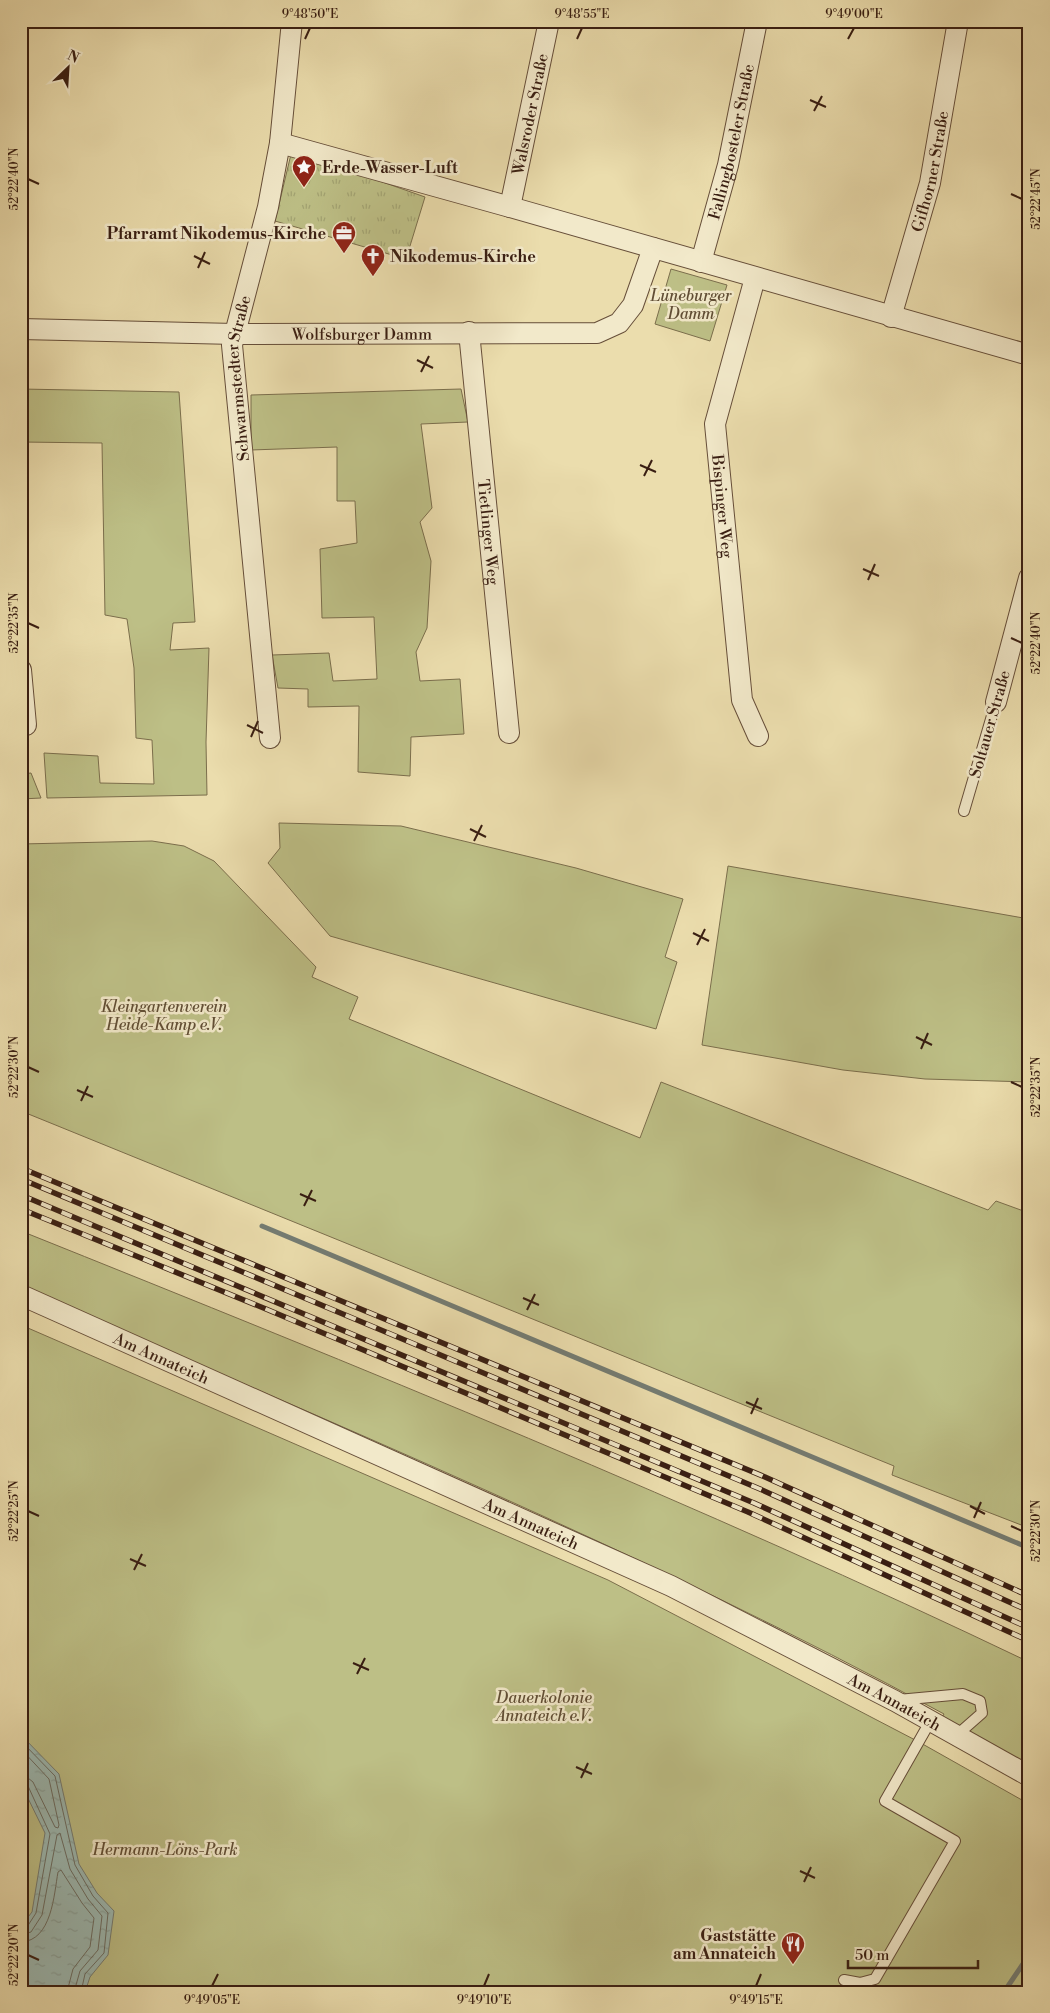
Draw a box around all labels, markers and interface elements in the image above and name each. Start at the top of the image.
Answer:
text: 9°48'50"E [282,7,338,22]
text: 9°48'55"E [554,7,610,22]
text: 9°49'00"E [825,7,883,22]
north arrow [42,42,92,92]
text: N [64,47,82,68]
street label: Walsroder Straße [508,52,553,178]
street label: Fallingbosteler Straße [704,62,759,222]
street label: Gifhorner Straße [907,109,953,234]
text: 52°22'40"N [7,147,22,210]
place icon: Erde-Wasser-Luft [291,154,317,188]
place label: Erde-Wasser-Luft [322,158,458,178]
text: 52°22'45"N [1029,168,1044,230]
office icon: Pfarramt Nikodemus-Kirche [331,220,357,254]
place label: Pfarramt Nikodemus-Kirche [107,224,326,244]
church icon: Nikodemus-Kirche [360,243,386,277]
place label: Nikodemus-Kirche [390,247,536,267]
park label: Lüneburger Damm [649,286,733,324]
street label: Schwarmstedter Straße [223,293,256,462]
street label: Wolfsburger Damm [291,324,432,345]
street label: Bispinger Weg [707,453,737,560]
street label: Tietlinger Weg [473,478,503,587]
text: 52°22'35"N [7,592,22,654]
text: 52°22'40"N [1029,611,1044,674]
street label: Soltauer Straße [965,668,1015,780]
park label: Kleingartenverein Heide-Kamp e.V. [101,997,228,1035]
text: 52°22'30"N [7,1036,22,1098]
text: 52°22'35"N [1029,1056,1044,1118]
street label: Am Annateich [109,1328,213,1389]
text: 52°22'25"N [7,1480,22,1542]
street label: Am Annateich [479,1494,582,1555]
text: 52°22'30"N [1029,1500,1044,1562]
street label: Am Annateich [843,1669,945,1736]
park label: Dauerkolonie Annateich e.V. [494,1688,592,1726]
park label: Hermann-Löns-Park [91,1840,238,1860]
text: 52°22'20"N [7,1924,22,1986]
place label: Gaststätte am Annateich [673,1926,776,1964]
restaurant icon: Gaststätte am Annateich [780,1931,806,1965]
scale bar [848,1938,978,1970]
text: 50 m [855,1946,889,1965]
text: 9°49'05"E [184,1993,240,2008]
text: 9°49'10"E [457,1993,511,2008]
text: 9°49'15"E [729,1993,783,2008]

